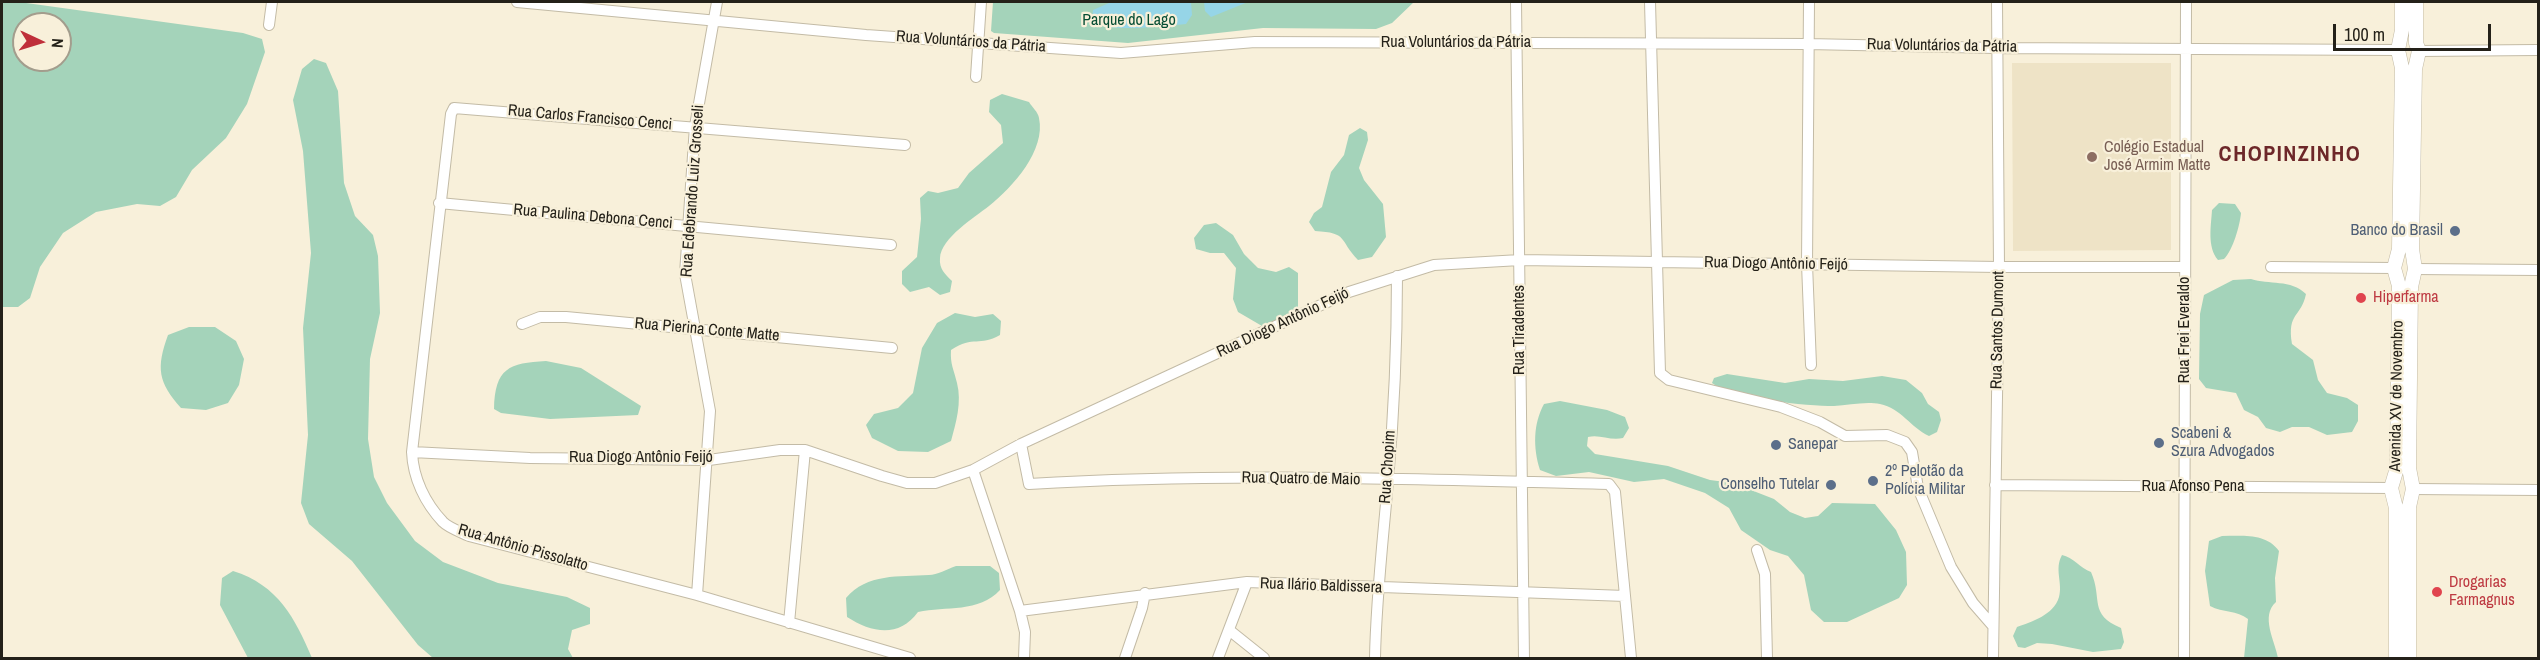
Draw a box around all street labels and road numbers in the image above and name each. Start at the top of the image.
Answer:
street label: Rua Voluntários da Pátria [895,27,1047,57]
street label: Rua Voluntários da Pátria [1381,33,1531,53]
street label: Rua Voluntários da Pátria [1867,35,2017,57]
street label: Rua Carlos Francisco Cenci [507,101,673,135]
street label: Rua Edebrando Luiz Grosseli [677,104,709,278]
street label: Rua Paulina Debona Cenci [513,200,673,234]
street label: Rua Diogo Antônio Feijó [1704,253,1848,275]
street label: Rua Santos Dumont [1987,271,2009,389]
street label: Rua Frei Everaldo [2175,277,2195,383]
street label: Rua Diogo Antônio Feijó [1214,284,1352,362]
street label: Rua Tiradentes [1510,285,1530,375]
street label: Rua Pierina Conte Matte [634,314,780,346]
street label: Avenida XV de Novembro [2386,320,2408,472]
street label: Rua Chopim [1376,430,1400,504]
street label: Rua Diogo Antônio Feijó [569,448,713,468]
street label: Rua Quatro de Maio [1241,468,1361,490]
street label: Rua Afonso Pena [2142,477,2244,497]
street label: Rua Antônio Pissolatto [456,520,590,576]
street label: Rua Ilário Baldissera [1259,574,1383,598]

